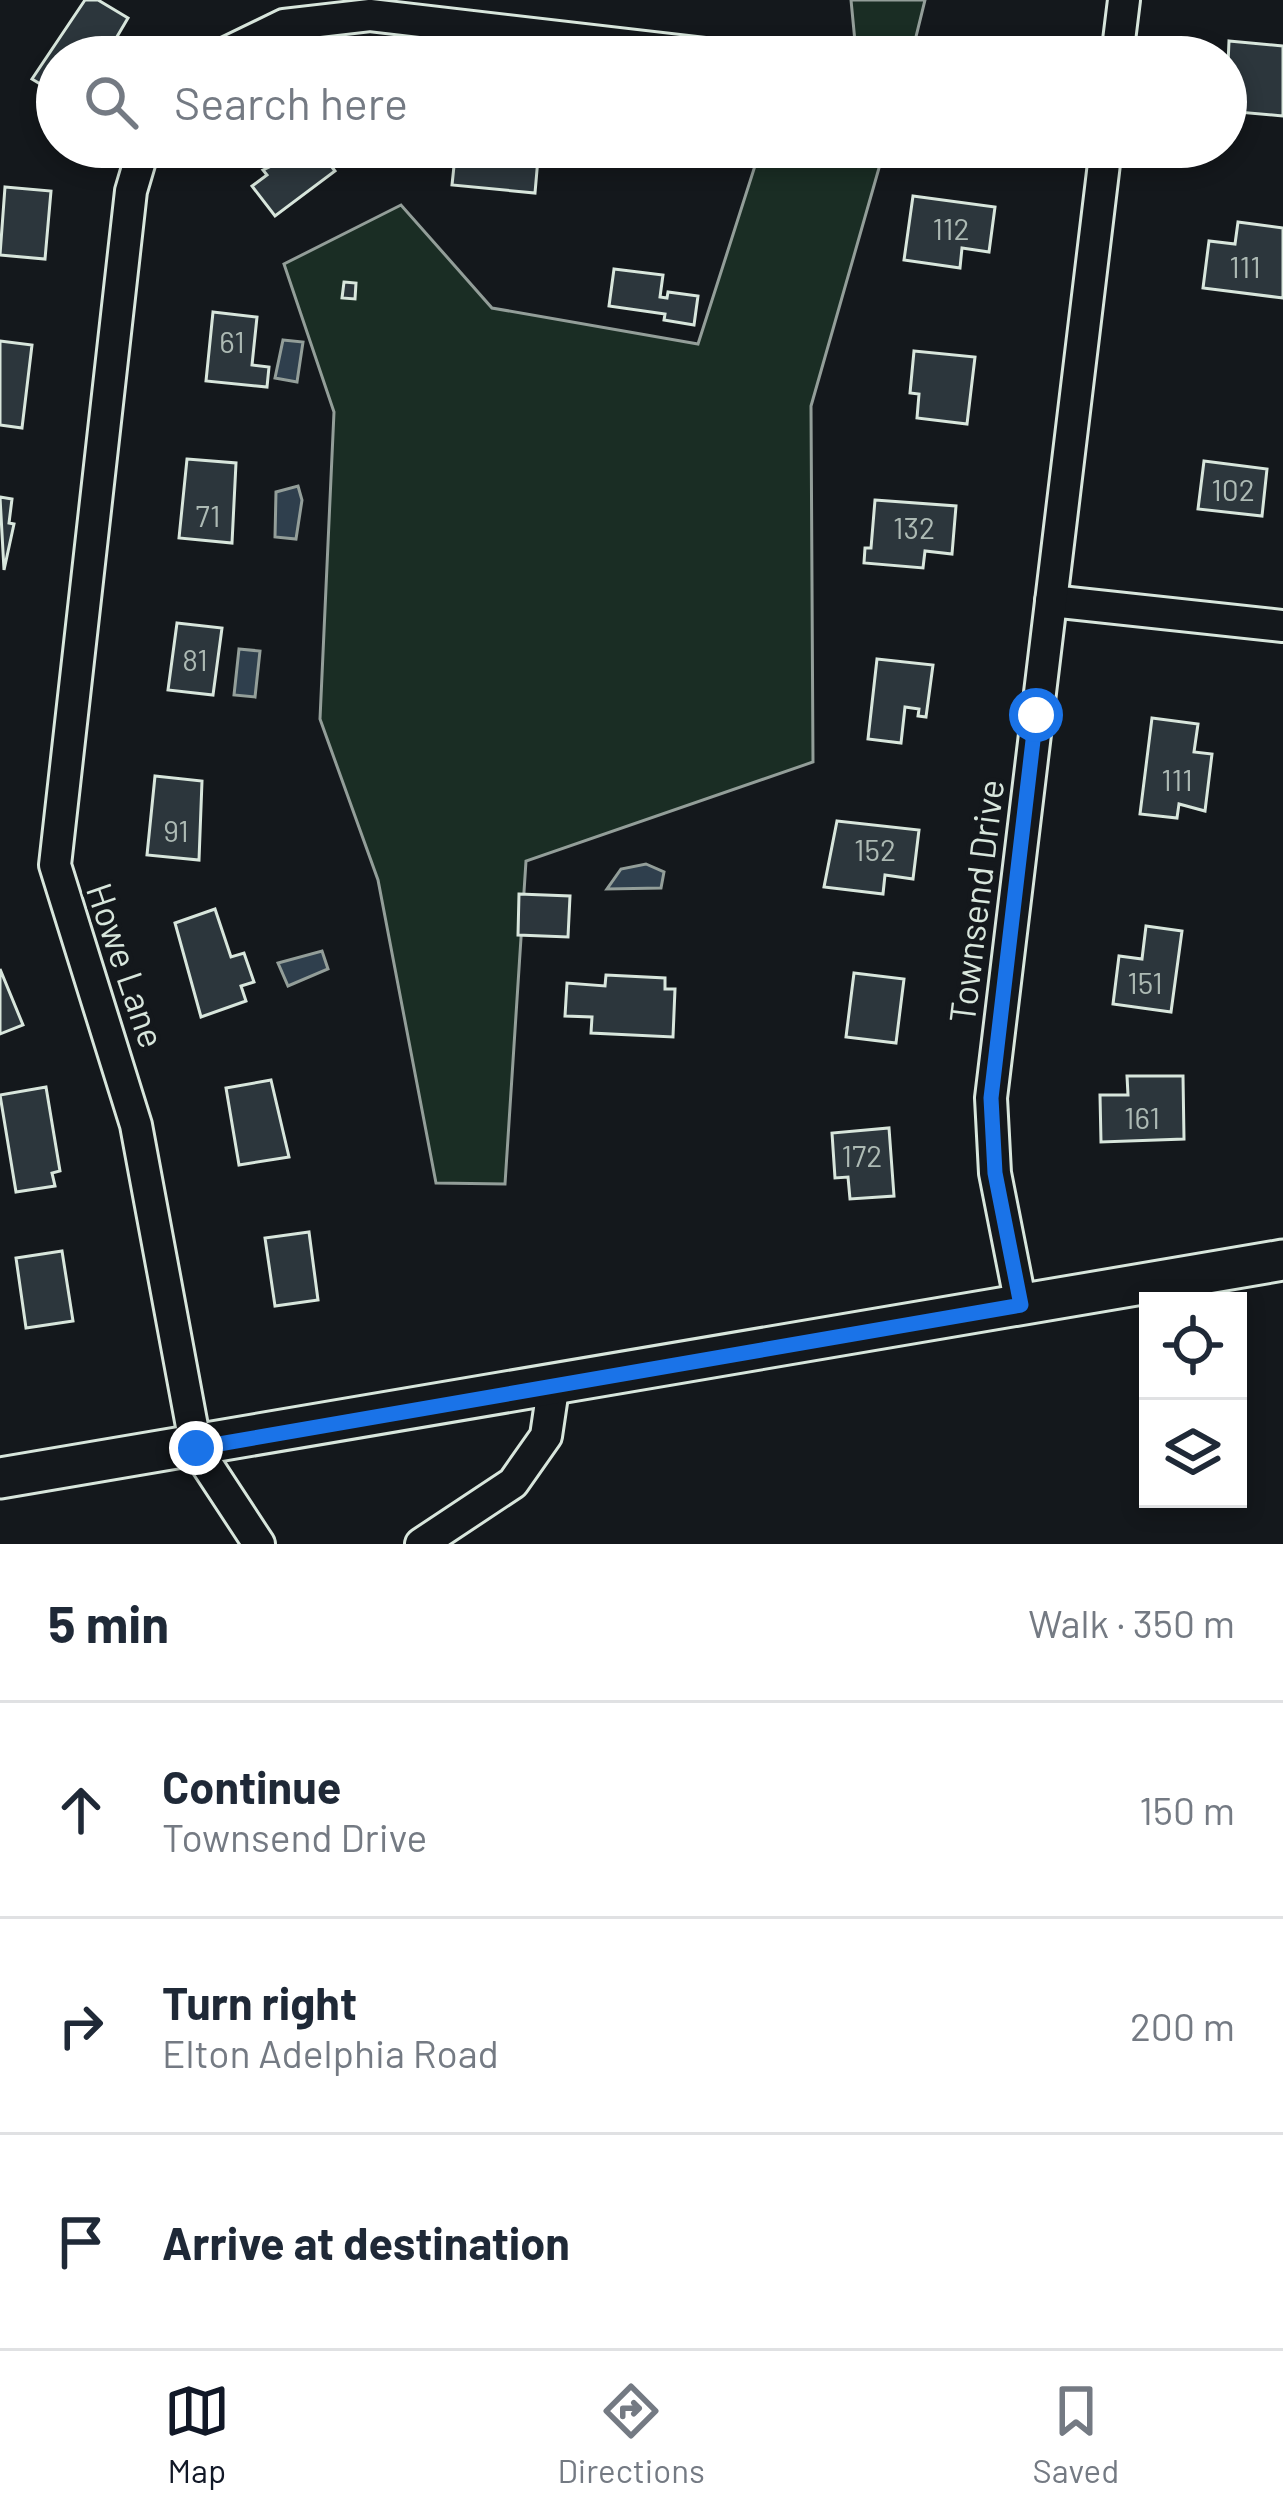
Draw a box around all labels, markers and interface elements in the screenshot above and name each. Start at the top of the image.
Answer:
search box [36,36,1247,168]
icon: search [78,69,144,135]
text: Search here [174,75,408,129]
house number: 112 [932,210,970,246]
house number: 111 [1229,248,1261,284]
house number: 61 [219,323,245,359]
house number: 102 [1211,471,1255,507]
house number: 71 [196,497,220,533]
house number: 132 [893,509,935,545]
house number: 81 [182,641,208,677]
route start [1009,688,1063,742]
house number: 111 [1161,761,1193,797]
street label: Townsend Drive [939,777,1011,1025]
house number: 91 [163,812,189,848]
house number: 152 [854,831,896,867]
street label: Howe Lane [79,877,175,1053]
house number: 151 [1127,964,1163,1000]
house number: 161 [1124,1099,1160,1135]
house number: 172 [842,1137,882,1173]
map controls [1139,1292,1247,1508]
button: locate [1139,1292,1247,1400]
button: layers [1139,1400,1247,1508]
route end [169,1421,223,1475]
text: 5 min [48,1592,169,1653]
text: Walk · 350 m [1028,1599,1235,1646]
text: Continue [162,1759,341,1813]
icon: ahead [48,1777,114,1843]
text: 150 m [1139,1786,1235,1833]
text: Townsend Drive [162,1813,427,1860]
text: Turn right [162,1975,357,2029]
icon: right [48,1993,114,2059]
text: 200 m [1130,2002,1235,2049]
text: Elton Adelphia Road [162,2029,499,2076]
icon: arrive [48,2209,114,2275]
text: Arrive at destination [162,2215,570,2269]
tab: Map [164,2378,230,2490]
tab: Directions [557,2378,705,2490]
tab: Saved [1033,2378,1119,2490]

